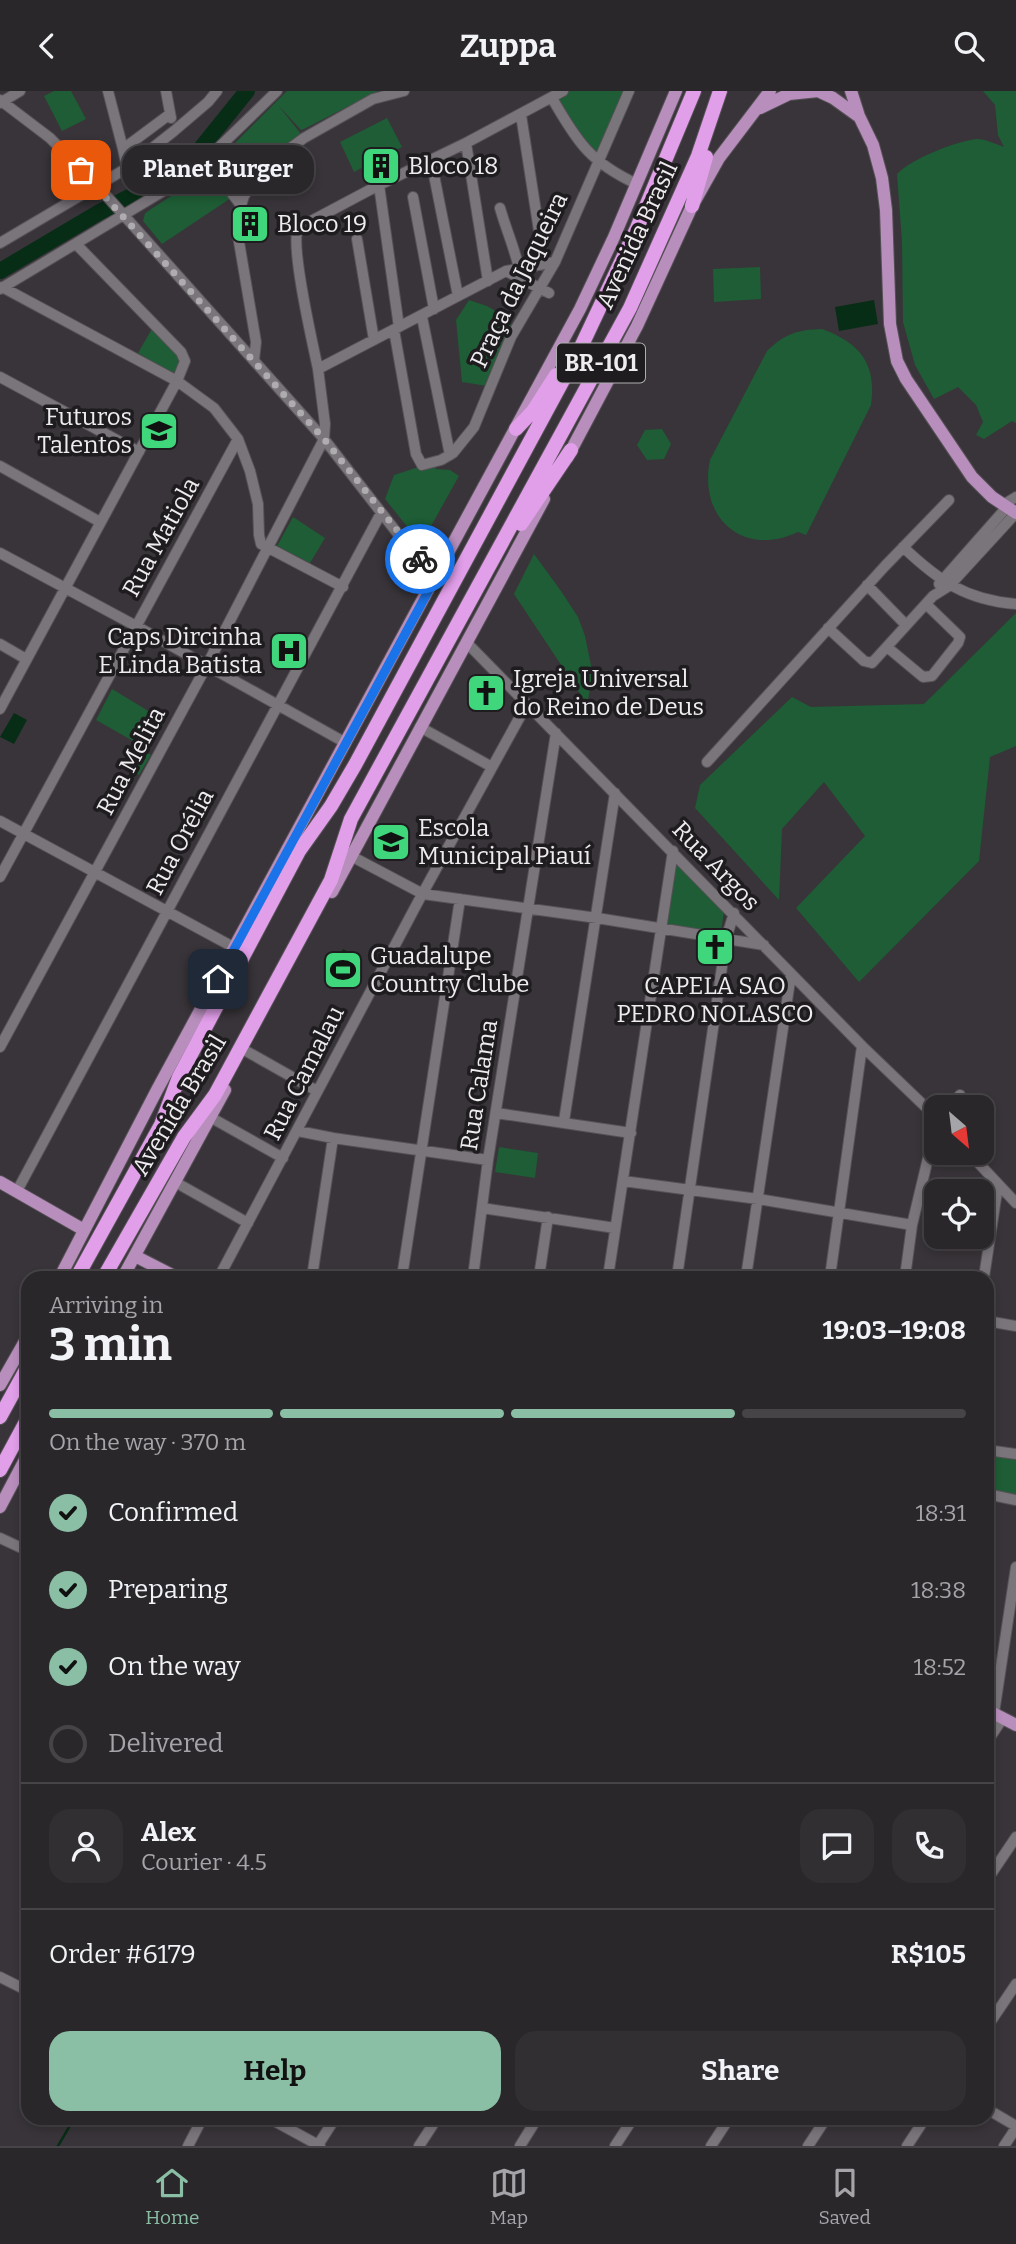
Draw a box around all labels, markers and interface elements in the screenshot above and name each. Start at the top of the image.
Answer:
icon: back [28,27,66,65]
text: Zuppa [460,27,556,65]
icon: search [950,27,988,65]
pin [51,140,111,200]
building icon: Bloco 18 [360,145,402,187]
callout: Planet Burger [123,146,316,195]
icon: bag [62,151,100,189]
place label: Bloco 18 [408,152,499,180]
text: Planet Burger [143,155,293,183]
street label: Avenida Brasil [591,157,683,313]
street label: Praça da Jaqueira [464,188,574,372]
building icon: Bloco 19 [229,203,271,245]
place label: Bloco 19 [277,210,367,238]
road number: BR-101 [557,343,645,383]
place label: Futuros Talentos [37,403,132,459]
school or university icon: Futuros Talentos [138,410,180,452]
street label: Rua Matiola [117,473,205,601]
courier [385,524,455,594]
icon: bike [401,540,439,578]
place label: Caps Dircinha E Linda Batista [98,623,262,679]
hospital icon: Caps Dircinha E Linda Batista [268,630,310,672]
place label: Igreja Universal do Reino de Deus [513,665,704,721]
church icon: Igreja Universal do Reino de Deus [465,672,507,714]
street label: Rua Melita [91,702,171,820]
street label: Rua Orélia [140,784,220,900]
place label: Escola Municipal Piauí [418,814,591,870]
street label: Rua Argos [667,816,765,916]
school or university icon: Escola Municipal Piauí [370,821,412,863]
church icon: CAPELA SAO PEDRO NOLASCO [694,926,736,968]
place label: Guadalupe Country Clube [370,942,529,998]
pin [188,949,248,1009]
sports icon: Guadalupe Country Clube [322,949,364,991]
icon: home [199,960,237,998]
place label: CAPELA SAO PEDRO NOLASCO [616,972,814,1028]
street label: Rua Camalau [258,1001,350,1145]
street label: Rua Calama [455,1018,503,1152]
street label: Avenida Brasil [126,1030,232,1180]
north arrow [924,1095,994,1165]
map controls [924,1095,994,1249]
button: locate [924,1179,994,1249]
text: Arriving in [49,1291,163,1319]
text: 19:03–19:08 [822,1315,966,1346]
text: 3 min [49,1317,172,1372]
text: On the way · 370 m [49,1428,246,1456]
icon: check [49,1494,87,1532]
text: Confirmed [108,1497,238,1528]
text: 18:31 [916,1499,966,1527]
icon: check [49,1571,87,1609]
text: Preparing [108,1574,228,1605]
text: 18:38 [911,1576,966,1604]
icon: check [49,1648,87,1686]
text: On the way [108,1651,241,1682]
text: 18:52 [914,1653,966,1681]
text: Delivered [108,1728,223,1759]
button: person [49,1809,123,1883]
button: chat [800,1809,874,1883]
button: phone [892,1809,966,1883]
text: Alex [141,1817,196,1848]
text: Courier · 4.5 [141,1848,267,1876]
text: Order #6179 [49,1939,196,1970]
text: R$105 [891,1939,966,1970]
button: Help [49,2031,501,2111]
button: Share [515,2031,966,2111]
tab: Home [145,2164,199,2229]
tab: Map [490,2164,528,2229]
tab: Saved [819,2164,871,2229]

